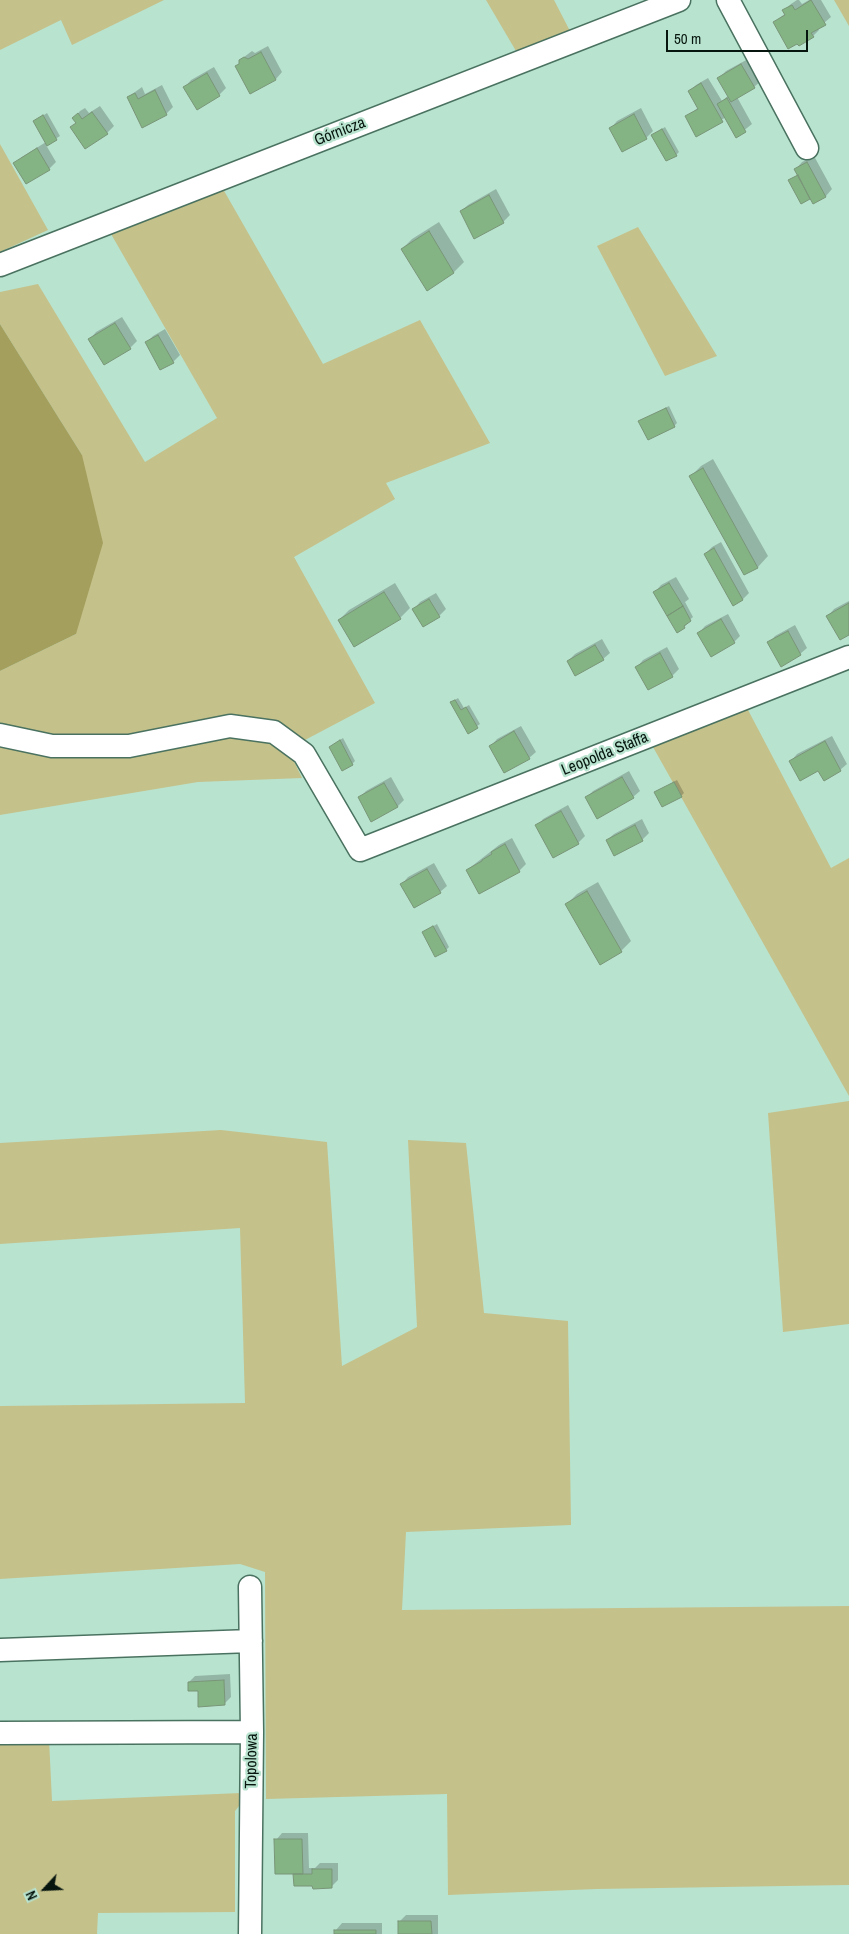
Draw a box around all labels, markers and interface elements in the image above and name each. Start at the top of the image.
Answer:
scale bar [669,20,812,52]
text: 50 m [674,28,701,49]
street label: Górnicza [312,113,368,151]
street label: Leopolda Staffa [559,728,651,780]
street label: Topolowa [242,1733,262,1789]
north arrow [20,1864,70,1914]
text: N [21,1888,41,1903]

